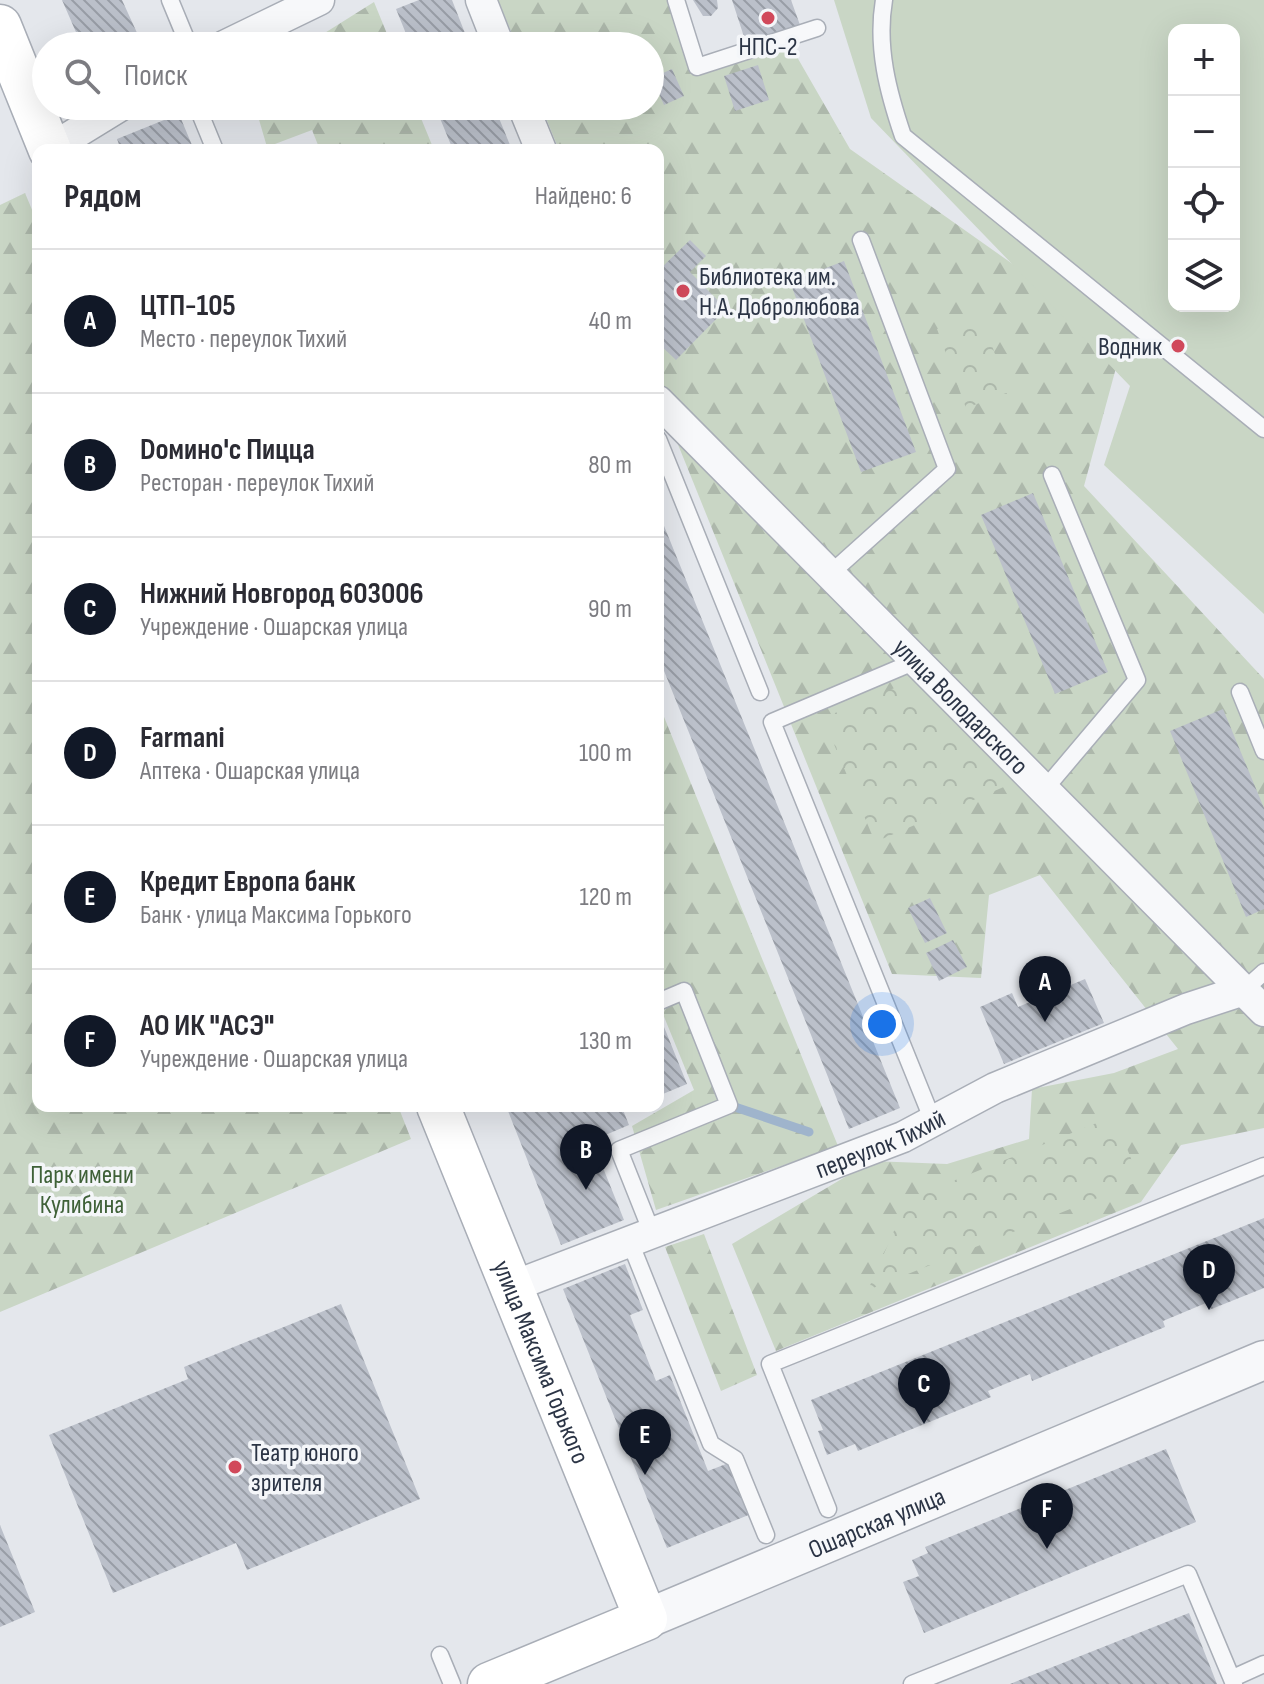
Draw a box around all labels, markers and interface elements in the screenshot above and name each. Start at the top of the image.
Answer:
marker: НПС-2 [759,9,777,27]
map controls [1168,24,1240,312]
button: + [1168,24,1240,96]
search box [32,32,664,120]
place label: НПС-2 [738,32,798,63]
icon: search [60,54,104,98]
text: Поиск [124,58,187,94]
button: − [1168,96,1240,168]
button: locate [1168,168,1240,240]
text: Рядом [64,176,142,217]
text: Найдено: 6 [535,181,632,212]
button: layers [1168,240,1240,312]
place label: Библиотека им. Н.А. Добролюбова [699,262,860,323]
marker: Библиотека им. Н.А. Добролюбова [674,282,692,300]
text: ЦТП-105 [140,288,236,324]
text: A [84,306,96,337]
text: 40 m [589,306,632,337]
text: Место · переулок Тихий [140,324,347,355]
place label: Водник [1098,332,1162,363]
marker: Водник [1169,337,1187,355]
text: Dомино'с Пицца [140,432,315,468]
text: B [84,450,96,481]
text: 80 m [588,450,632,481]
text: Ресторан · переулок Тихий [140,468,374,499]
text: Нижний Новгород 603006 [140,576,424,612]
text: C [83,594,97,625]
text: 90 m [588,594,632,625]
text: Учреждение · Ошарская улица [140,612,408,643]
street label: улица Володарского [886,633,1034,782]
text: Farmani [140,720,225,756]
text: D [83,738,97,769]
text: 100 m [579,738,632,769]
text: Аптека · Ошарская улица [140,756,360,787]
text: Кредит Европа банк [140,864,355,900]
text: E [84,882,96,913]
text: 120 m [579,882,632,913]
text: Банк · улица Максима Горького [140,900,412,931]
pin: A [1019,956,1071,1022]
your location [862,1004,902,1044]
text: АО ИК "АСЭ" [140,1008,274,1044]
text: F [85,1026,95,1057]
text: 130 m [580,1026,632,1057]
text: Учреждение · Ошарская улица [140,1044,408,1075]
street label: переулок Тихий [811,1103,951,1186]
pin: B [560,1124,612,1190]
park label: Парк имени Кулибина [30,1160,134,1221]
pin: D [1183,1244,1235,1310]
street label: улица Максима Горького [485,1256,595,1469]
pin: C [898,1358,950,1424]
pin: E [619,1409,671,1475]
place label: Театр юного зрителя [251,1438,359,1499]
marker: Театр юного зрителя [226,1458,244,1476]
street label: Ошарская улица [804,1481,950,1566]
pin: F [1021,1483,1073,1549]

